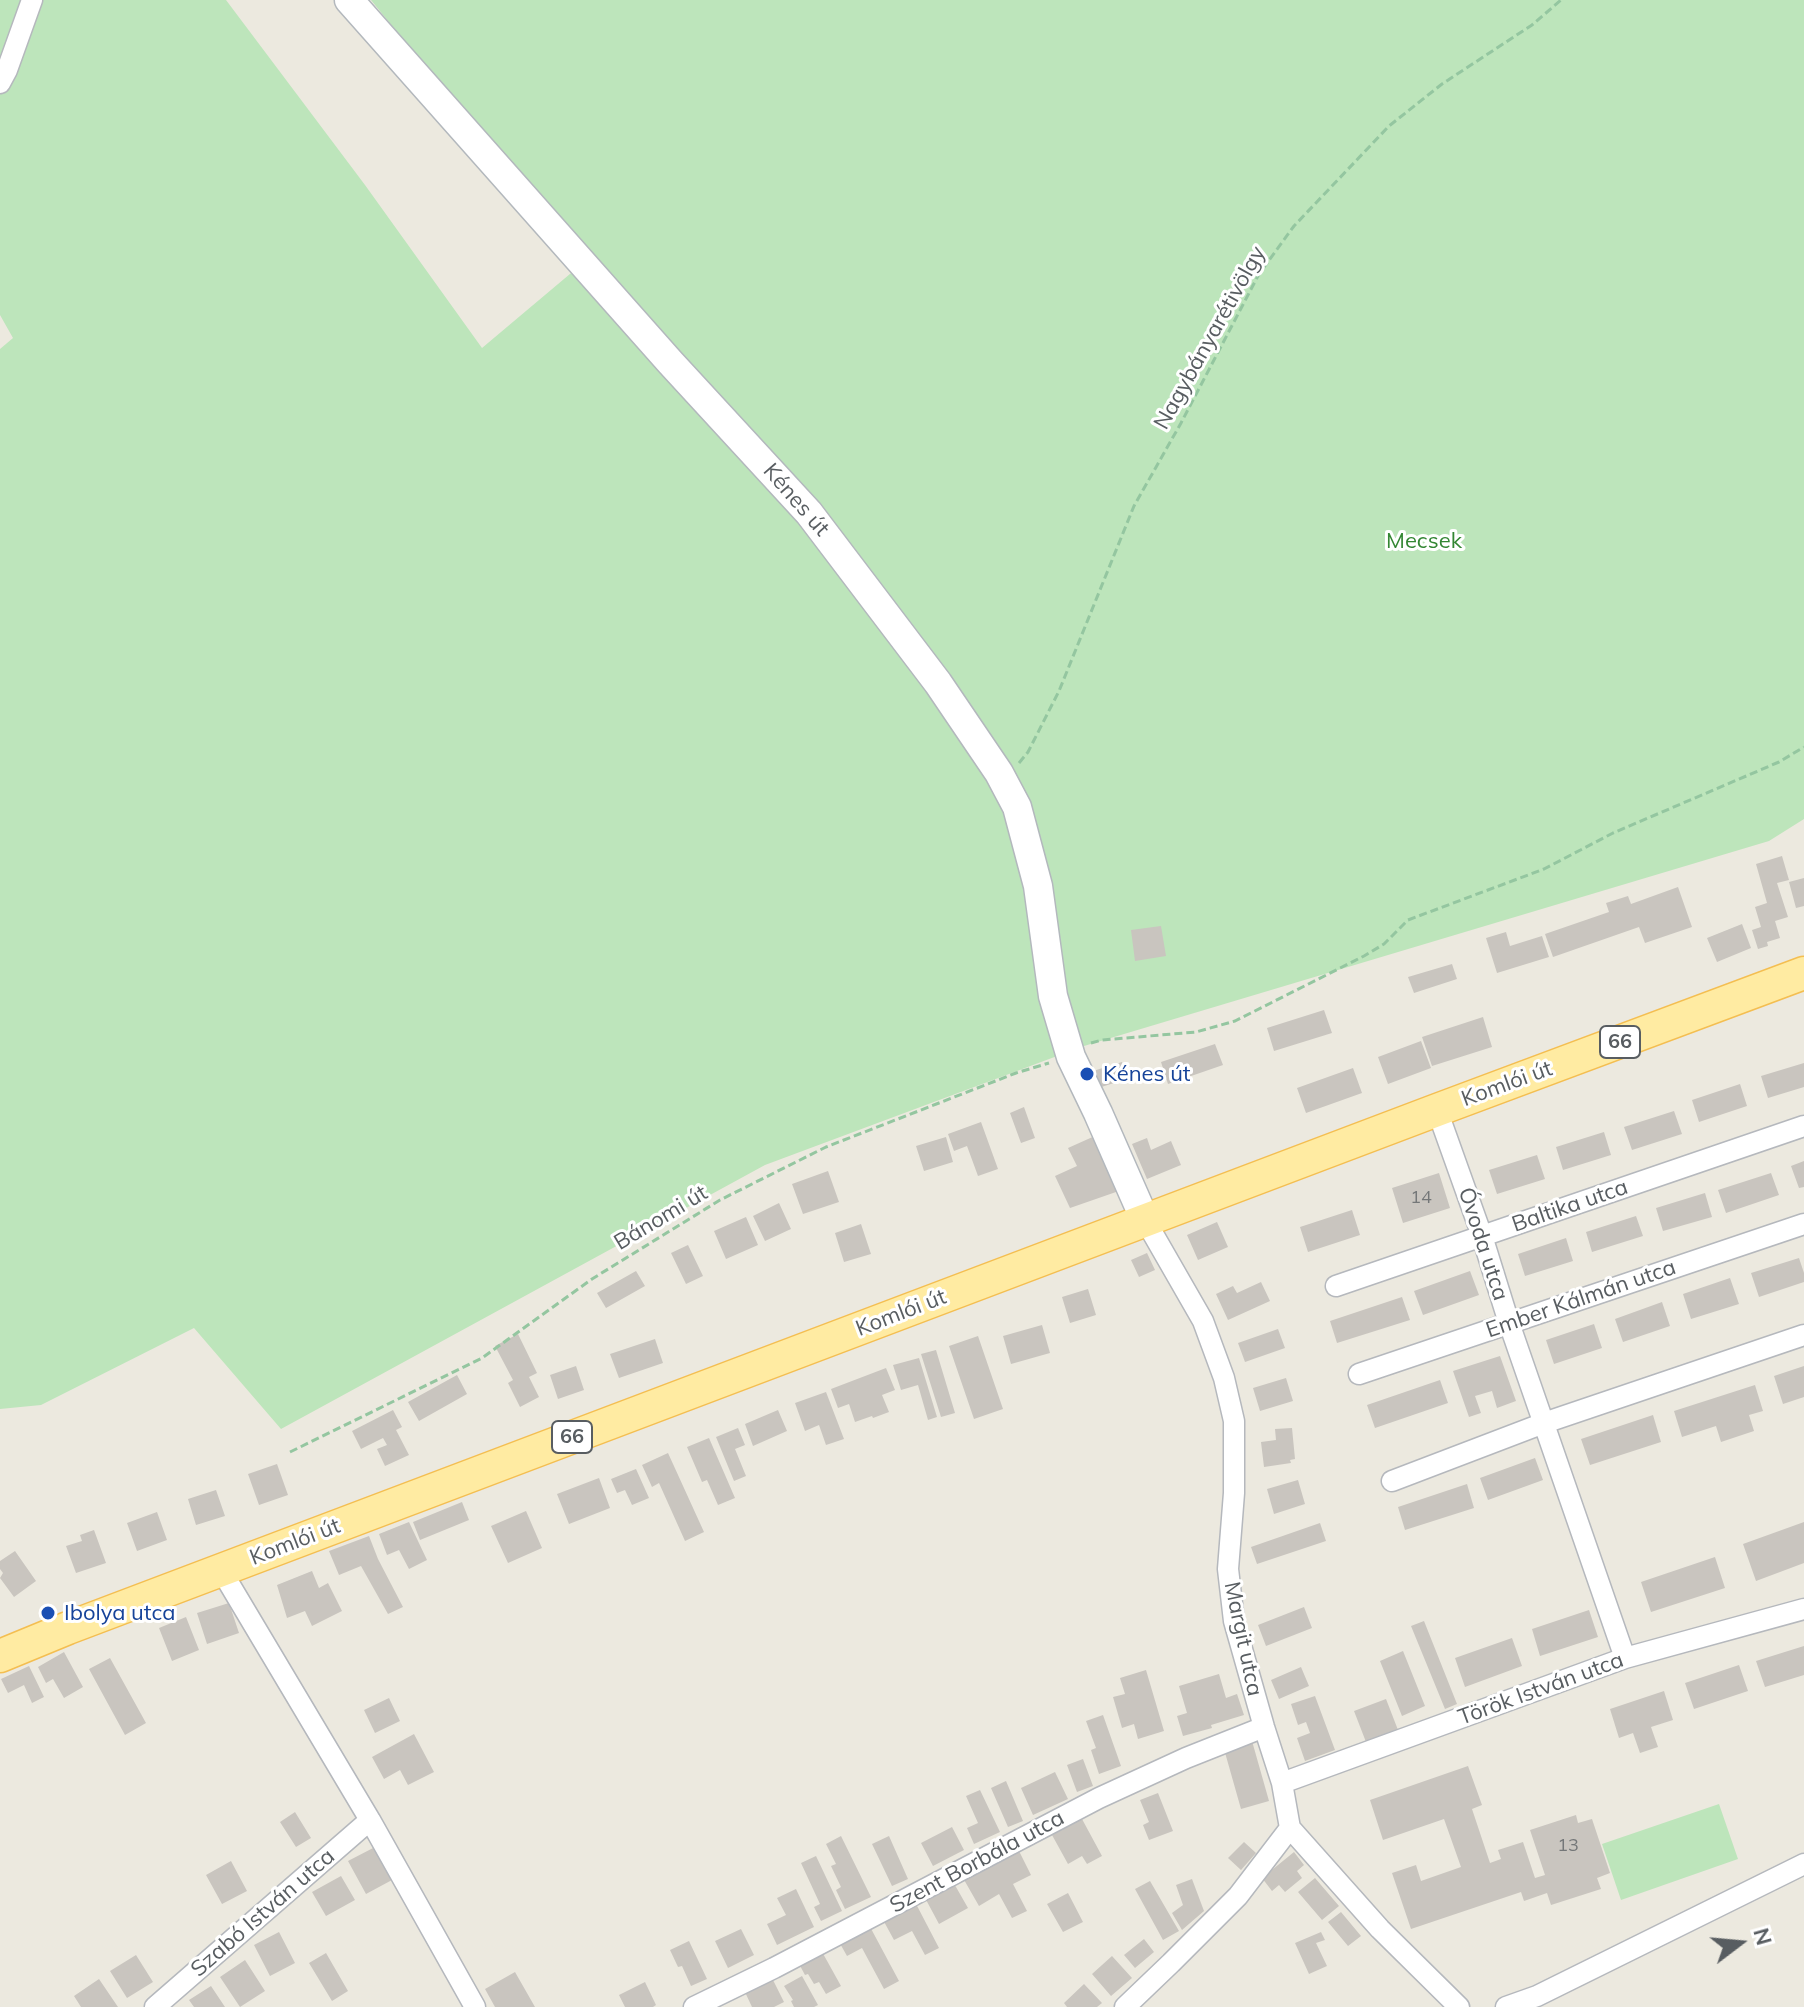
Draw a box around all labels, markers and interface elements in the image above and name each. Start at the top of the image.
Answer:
street label: Nagybányarétivölgy [1149,242,1271,434]
street label: Kénes út [757,458,835,542]
park label: Mecsek [1386,528,1462,554]
road number: 66 [1600,1026,1640,1058]
street label: Komlói út [1458,1055,1556,1113]
place label: Kénes út [1103,1061,1191,1087]
marker: Kénes út [1078,1065,1096,1083]
street label: Baltika utca [1509,1174,1631,1238]
street label: Bánomi út [609,1180,713,1256]
street label: Óvoda utca [1452,1184,1514,1304]
house number: 14 [1410,1187,1432,1209]
street label: Ember Kálmán utca [1483,1254,1679,1344]
street label: Komlói út [852,1284,950,1342]
road number: 66 [552,1421,592,1453]
street label: Komlói út [246,1513,344,1571]
street label: Margit utca [1218,1579,1268,1699]
place label: Ibolya utca [64,1600,175,1626]
marker: Ibolya utca [39,1604,57,1622]
street label: Török István utca [1455,1647,1627,1731]
street label: Szent Borbála utca [885,1805,1069,1919]
house number: 13 [1557,1835,1579,1857]
street label: Szabó István utca [186,1843,340,1983]
north arrow [1700,1903,1780,1983]
text: N [1747,1925,1779,1948]

